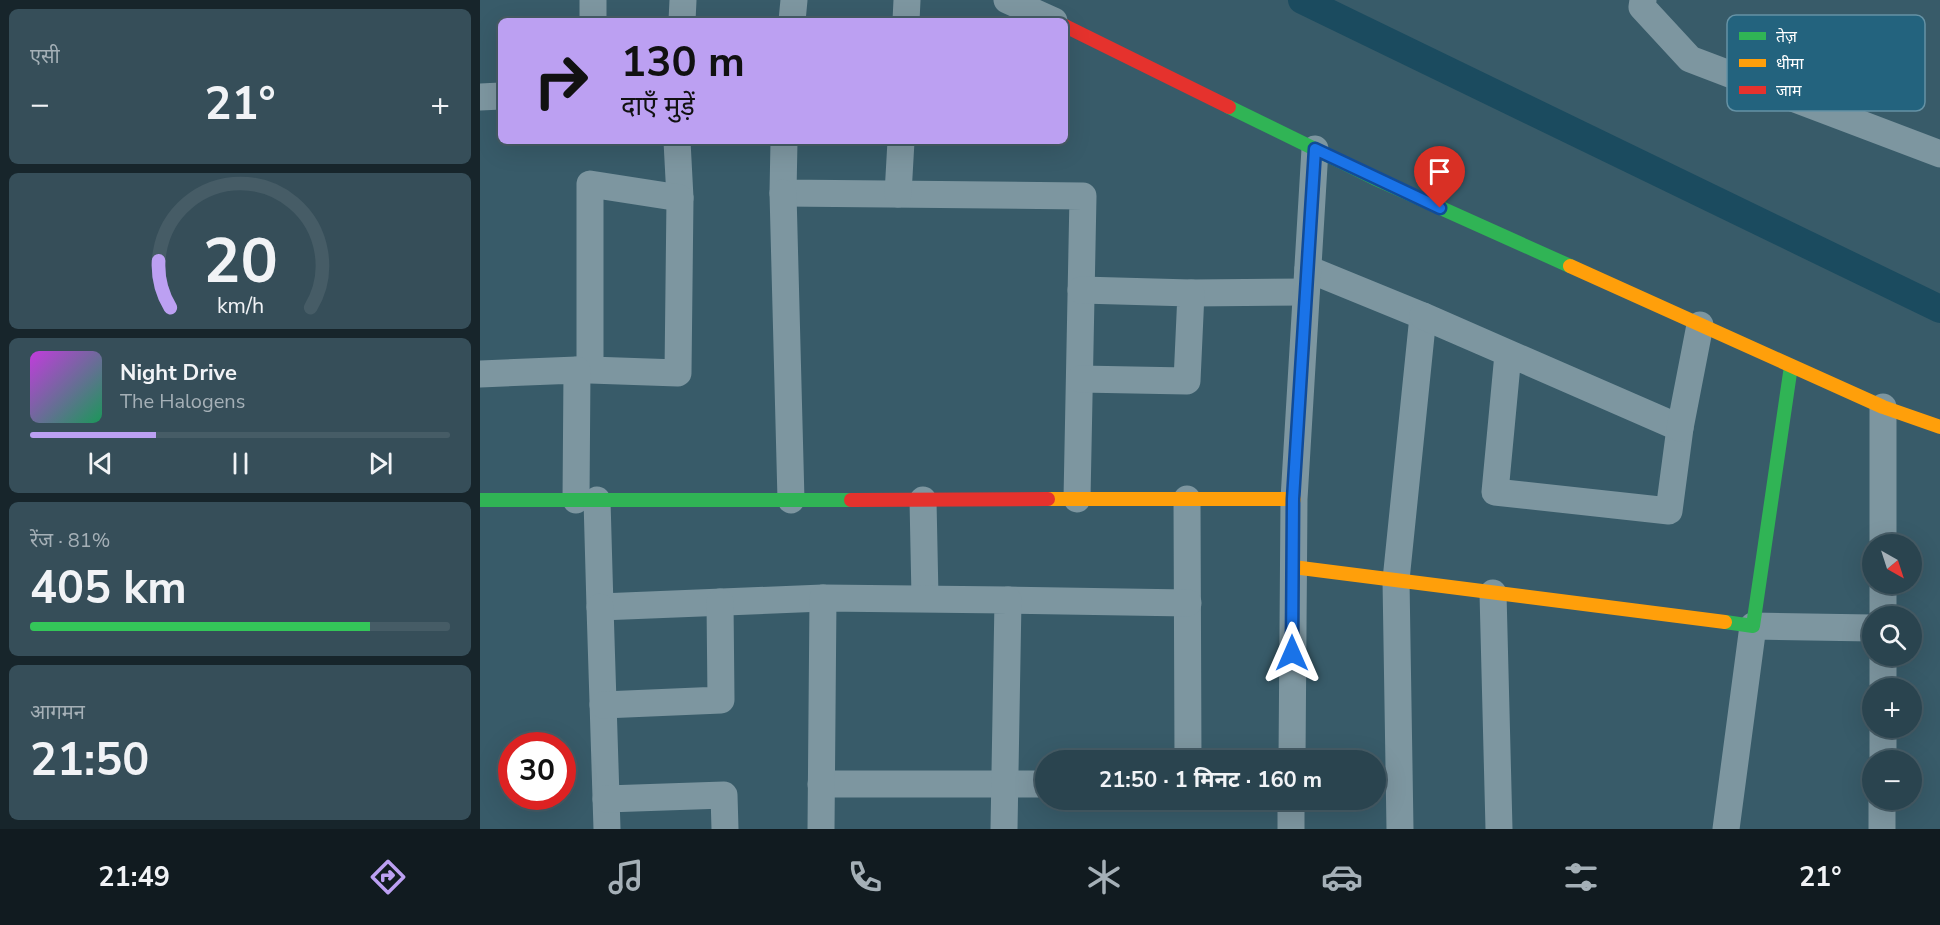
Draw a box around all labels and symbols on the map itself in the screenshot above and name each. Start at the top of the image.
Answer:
legend [1727,15,1925,111]
text: तेज़ [1776,26,1798,48]
text: धीमा [1776,53,1805,75]
text: जाम [1776,80,1802,102]
pin [1414,146,1465,208]
north arrow [1862,534,1922,594]
position arrow [1260,621,1324,685]
speed limit sign: 30 [498,732,576,810]

